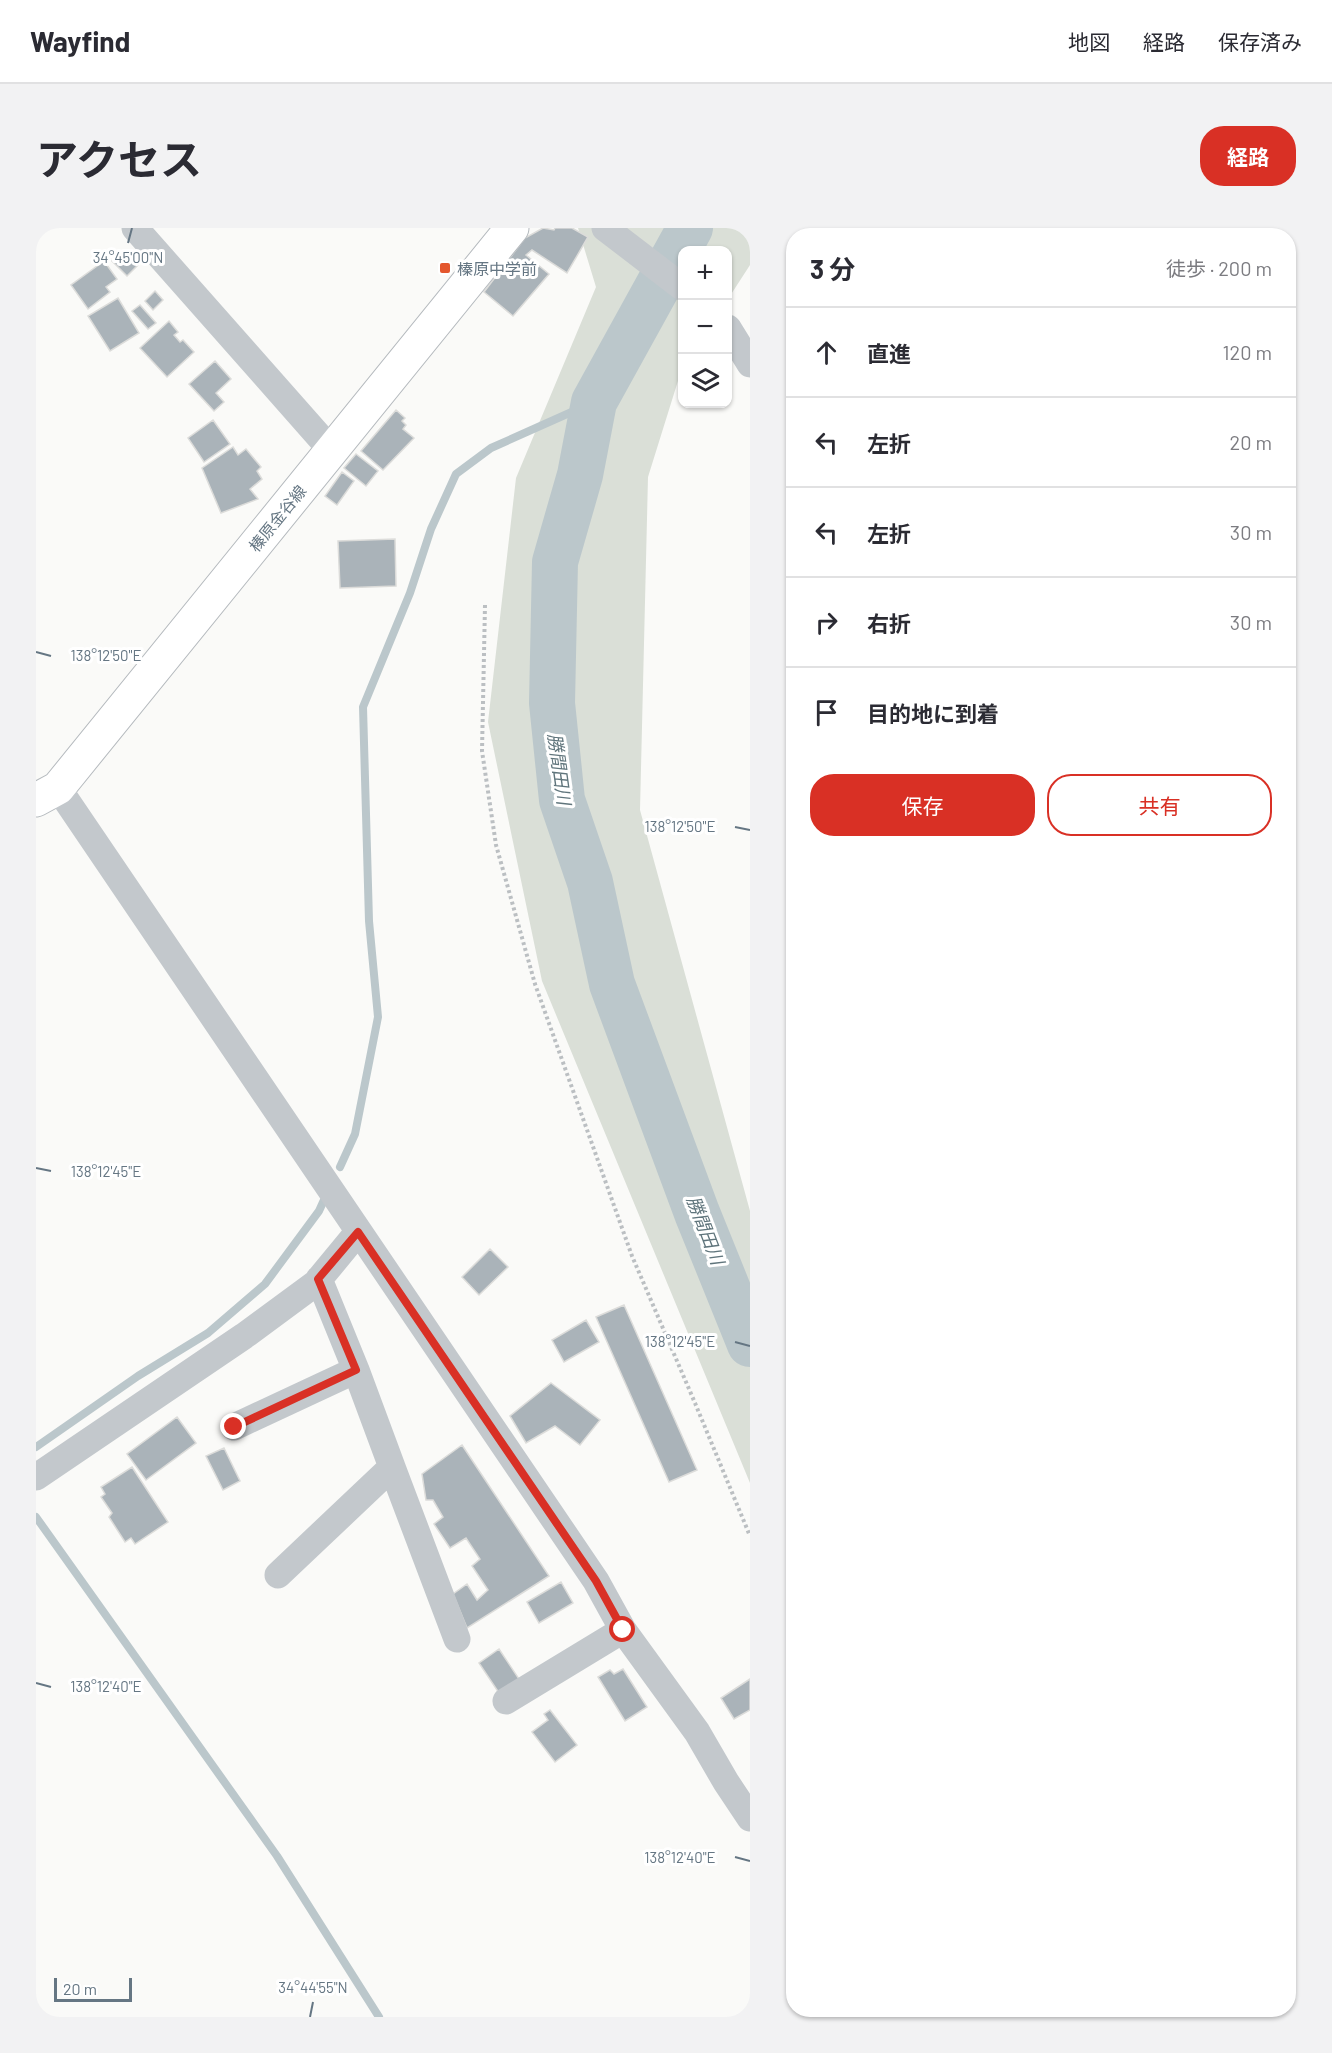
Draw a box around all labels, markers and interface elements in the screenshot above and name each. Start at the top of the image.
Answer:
text: Wayfind [30,24,130,58]
text: 地図 [1068,29,1110,54]
text: 経路 [1143,29,1185,54]
text: 保存済み [1218,29,1302,54]
button: 経路 [1200,126,1296,186]
text: アクセス [36,133,202,183]
map controls [678,246,732,408]
button: + [678,246,732,300]
text: 34°45'00"N [93,248,163,266]
text: 3 分 [810,253,855,284]
text: 徒歩 · 200 m [1166,256,1272,280]
place label: 榛原中学前 [457,259,537,278]
marker: 榛原中学前 [438,261,452,275]
button: − [678,300,732,354]
icon: ahead [810,336,843,369]
text: 直進 [867,340,911,366]
text: 120 m [1222,340,1272,364]
button: layers [678,354,732,408]
icon: left [810,426,843,459]
text: 左折 [867,430,911,456]
text: 20 m [1229,430,1272,454]
street label: 榛原金谷線 [244,481,310,555]
icon: left [810,516,843,549]
text: 左折 [867,520,911,546]
text: 30 m [1230,520,1272,544]
icon: right [810,606,843,639]
text: 右折 [867,610,911,636]
text: 30 m [1230,610,1272,634]
text: 138°12'50"E [71,646,141,664]
icon: arrive [810,696,843,729]
text: 目的地に到着 [867,700,999,726]
water label: 勝間田川 [544,732,576,808]
button: 保存 [810,774,1035,836]
button: 共有 [1047,774,1272,836]
text: 138°12'50"E [645,817,715,835]
text: 138°12'45"E [71,1162,141,1180]
water label: 勝間田川 [683,1192,730,1269]
text: 138°12'45"E [645,1332,715,1350]
route end [220,1413,246,1439]
route start [609,1616,635,1642]
text: 138°12'40"E [70,1677,142,1695]
text: 138°12'40"E [644,1848,716,1866]
scale bar [54,1975,132,2002]
text: 34°44'55"N [278,1978,348,1996]
text: 20 m [63,1979,97,1998]

